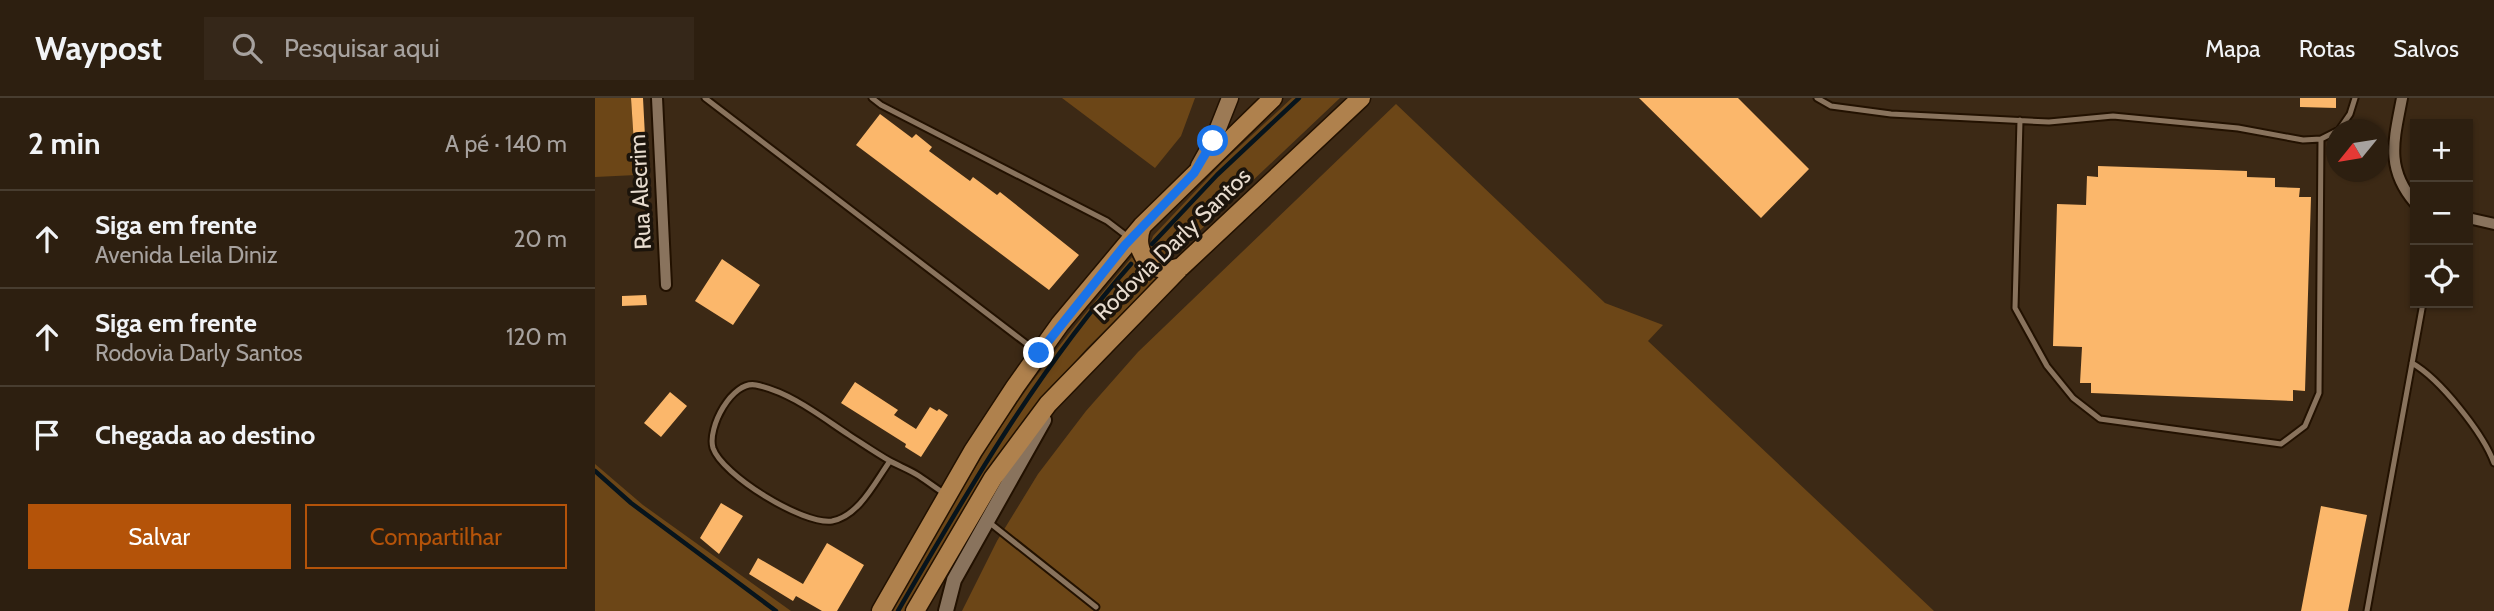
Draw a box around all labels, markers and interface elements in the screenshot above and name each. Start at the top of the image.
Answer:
search box [204,17,694,80]
text: Waypost [35,28,162,68]
icon: search [228,29,266,67]
text: Pesquisar aqui [284,32,440,64]
text: Mapa [2205,34,2261,63]
text: Rotas [2299,34,2355,63]
text: Salvos [2393,34,2459,63]
north arrow [2326,119,2389,182]
map controls [2410,119,2473,308]
button: + [2410,119,2473,182]
text: 2 min [28,125,100,162]
route start [1197,125,1228,156]
text: A pé · 140 m [445,130,567,158]
street label: Rua Alecrim [623,133,657,251]
street label: Rodovia Darly Santos [1088,162,1256,326]
button: − [2410,182,2473,245]
text: Siga em frente [95,209,257,241]
icon: ahead [28,220,66,258]
text: 20 m [514,225,567,253]
text: Avenida Leila Diniz [95,241,278,269]
button: locate [2410,245,2473,308]
text: Siga em frente [95,307,257,339]
icon: ahead [28,318,66,356]
text: 120 m [506,323,567,351]
route end [1023,337,1054,368]
text: Rodovia Darly Santos [95,339,303,367]
icon: arrive [28,416,66,454]
text: Chegada ao destino [95,419,315,451]
button: Salvar [28,504,291,569]
button: Compartilhar [305,504,567,569]

